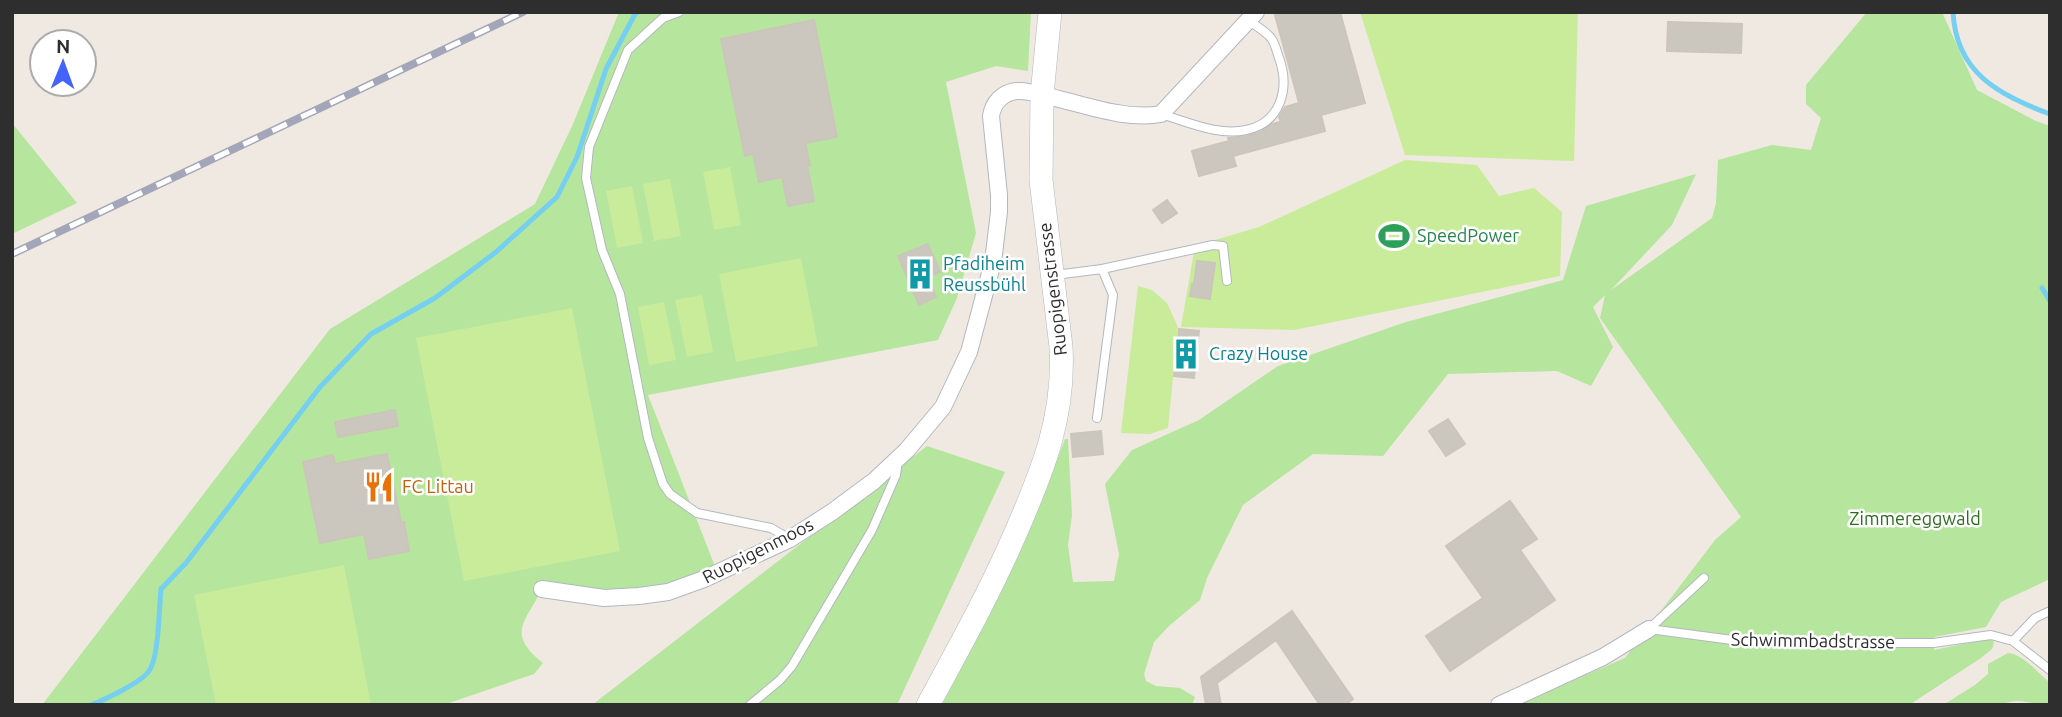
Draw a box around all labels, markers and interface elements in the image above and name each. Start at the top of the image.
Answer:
north arrow [28,28,98,98]
text: N [56,35,71,57]
sports icon: SpeedPower [1377,219,1411,253]
street label: Ruopigenstrasse [1034,221,1070,357]
place label: SpeedPower [1417,225,1519,245]
place label: Pfadiheim Reussbühl [943,253,1026,294]
building icon: Pfadiheim Reussbühl [903,257,937,291]
building icon: Crazy House [1169,337,1203,371]
place label: Crazy House [1209,343,1308,363]
restaurant icon: FC Littau [362,470,396,504]
place label: FC Littau [402,476,474,496]
park label: Zimmereggwald [1849,508,1981,528]
street label: Ruopigenmoos [699,513,817,587]
street label: Schwimmbadstrasse [1731,629,1895,651]

